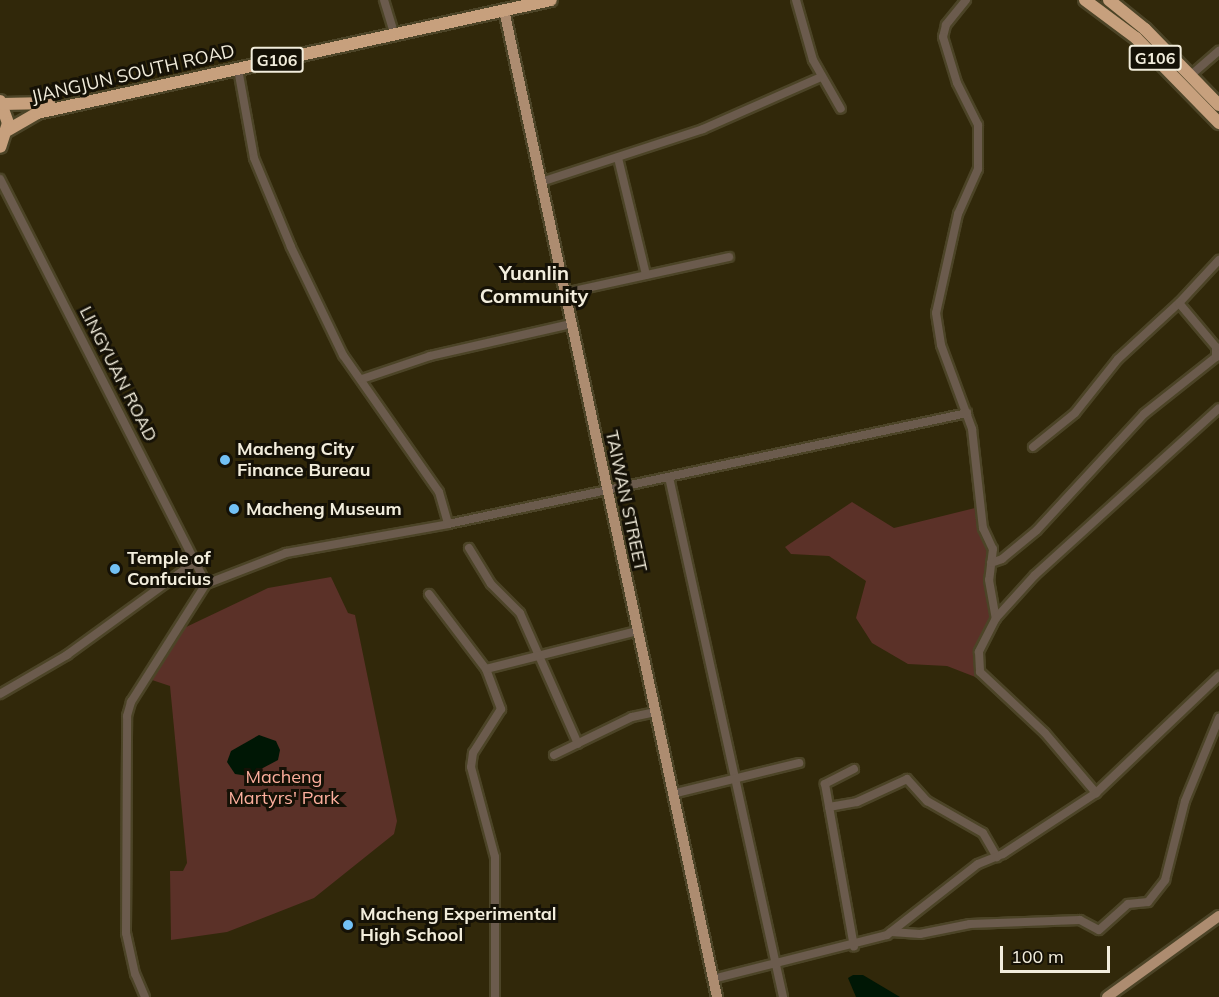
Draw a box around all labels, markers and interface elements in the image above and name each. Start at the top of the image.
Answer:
street label: JIANGJUN SOUTH ROAD [29,40,237,108]
road number: G106 [1128,45,1182,71]
road number: G106 [250,47,304,73]
district label: Yuanlin Community [480,261,588,308]
street label: LINGYUAN ROAD [75,303,161,445]
street label: TAIWAN STREET [600,428,652,574]
place label: Macheng City Finance Bureau [237,439,370,482]
marker: Macheng City Finance Bureau [218,453,232,467]
place label: Macheng Museum [246,498,402,520]
marker: Macheng Museum [227,502,241,516]
place label: Temple of Confucius [127,548,211,590]
marker: Temple of Confucius [108,562,122,576]
park label: Macheng Martyrs' Park [228,767,340,810]
place label: Macheng Experimental High School [360,904,557,946]
marker: Macheng Experimental High School [341,918,355,932]
scale bar [1003,934,1112,972]
text: 100 m [1011,945,1064,968]

